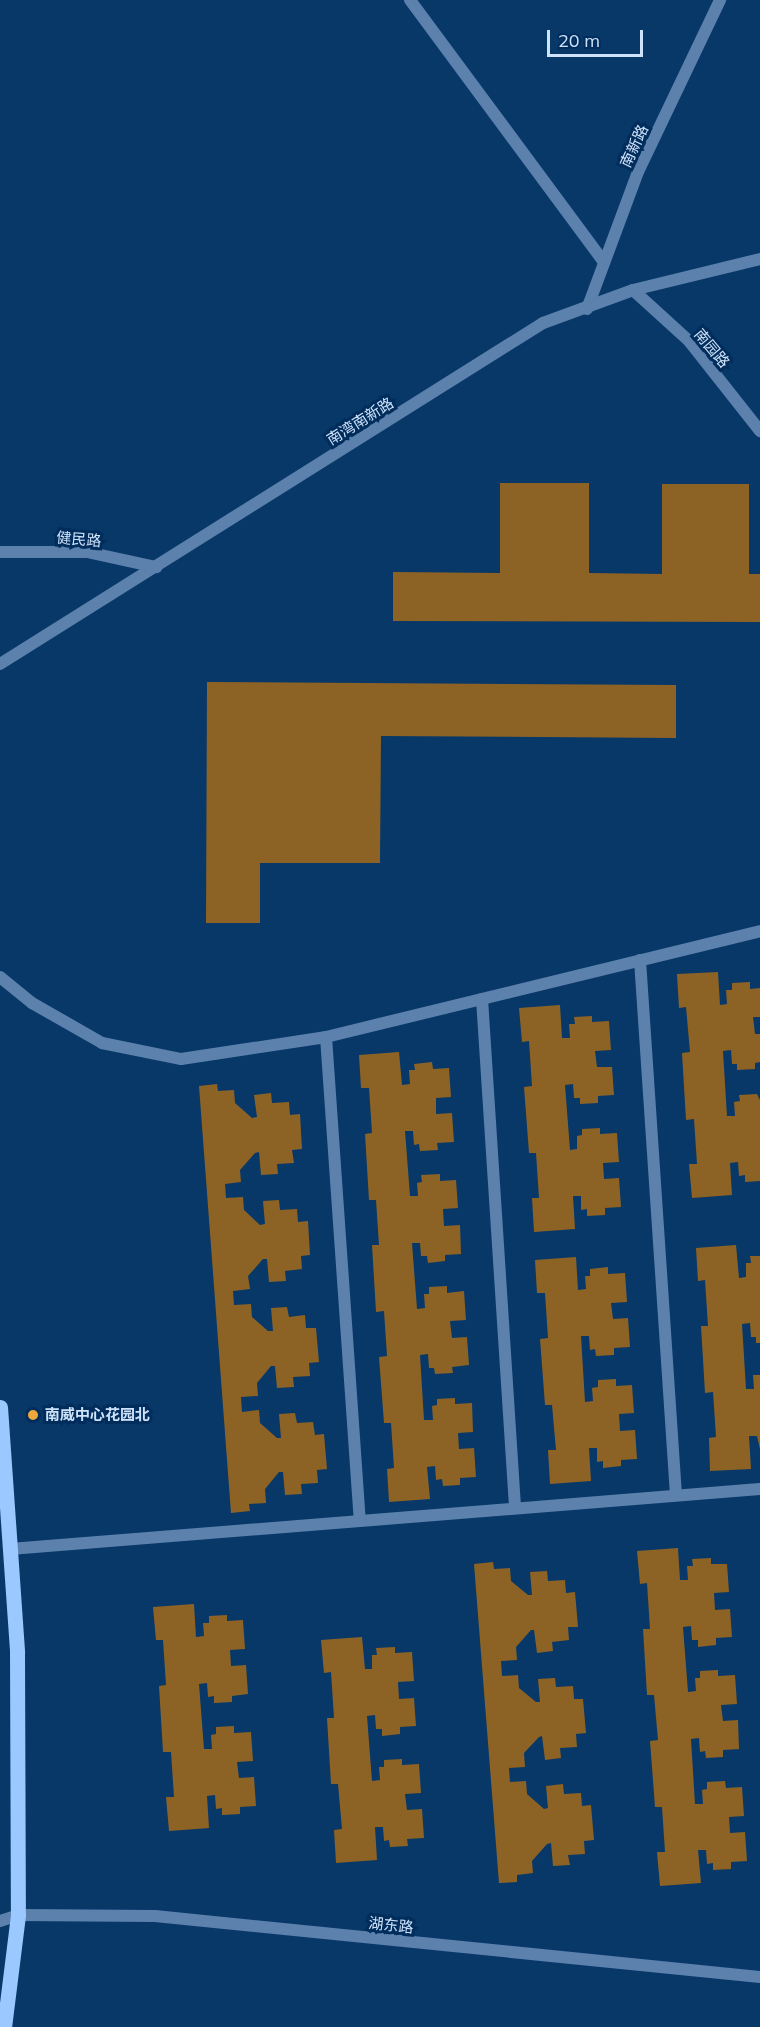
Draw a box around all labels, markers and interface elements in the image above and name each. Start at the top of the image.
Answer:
scale bar [550,18,646,56]
text: 20 m [558,29,600,52]
street label: 南新路 [616,122,652,170]
street label: 南园路 [691,325,733,371]
street label: 南湾南新路 [323,393,397,449]
street label: 健民路 [56,528,102,550]
place label: 南威中心花园北 [45,1406,150,1424]
marker: 南威中心花园北 [26,1408,40,1422]
street label: 湖东路 [368,1914,414,1936]

